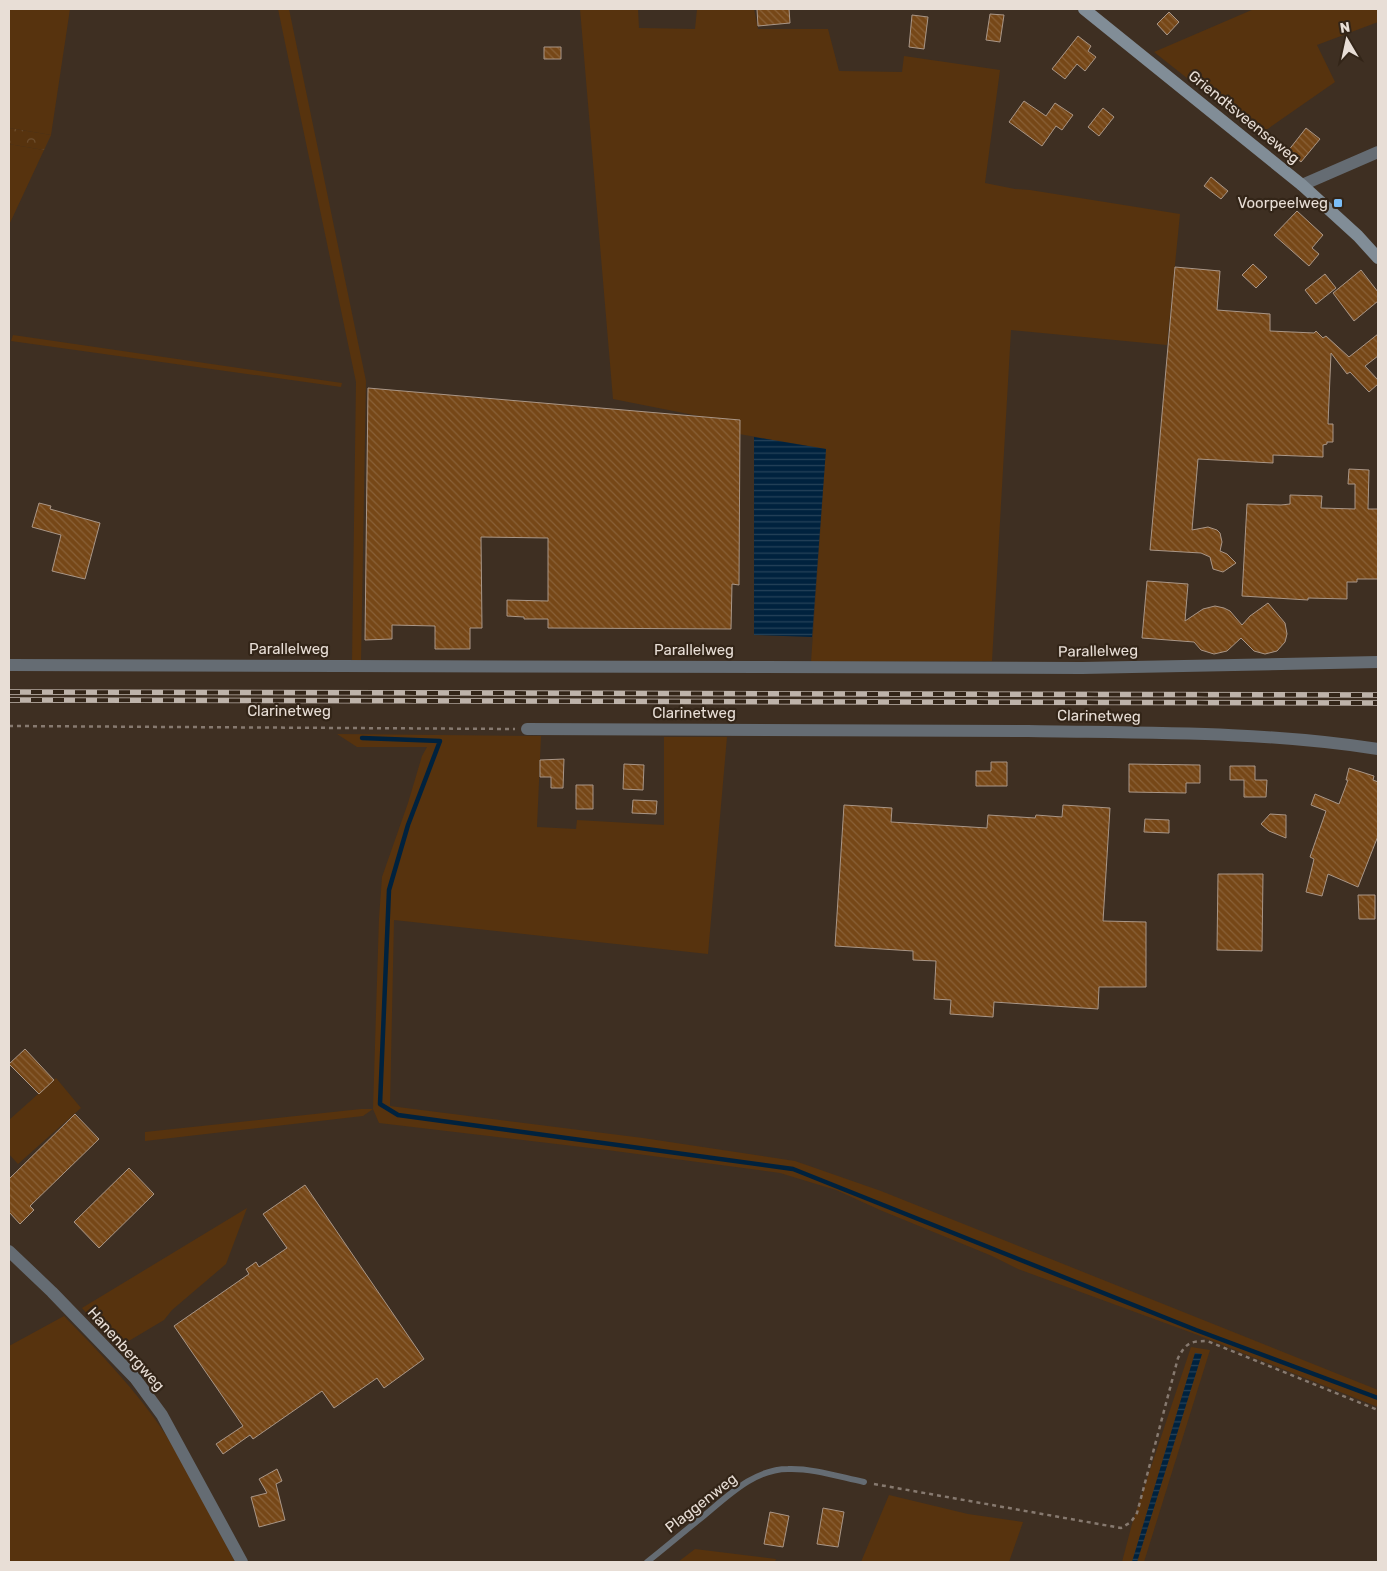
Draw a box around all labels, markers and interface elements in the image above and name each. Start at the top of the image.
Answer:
north arrow [1322,15,1372,65]
text: N [1339,18,1351,37]
street label: Griendtsveenseweg [1185,67,1303,167]
place label: Voorpeelweg [1237,194,1328,212]
marker: Voorpeelweg [1332,197,1344,209]
street label: Parallelweg [249,640,329,658]
street label: Parallelweg [654,641,734,659]
street label: Parallelweg [1058,641,1138,661]
street label: Clarinetweg [247,702,331,720]
street label: Clarinetweg [652,704,736,722]
street label: Clarinetweg [1057,706,1141,726]
street label: Hanenbergweg [84,1303,168,1395]
street label: Plaggenweg [662,1469,740,1537]

